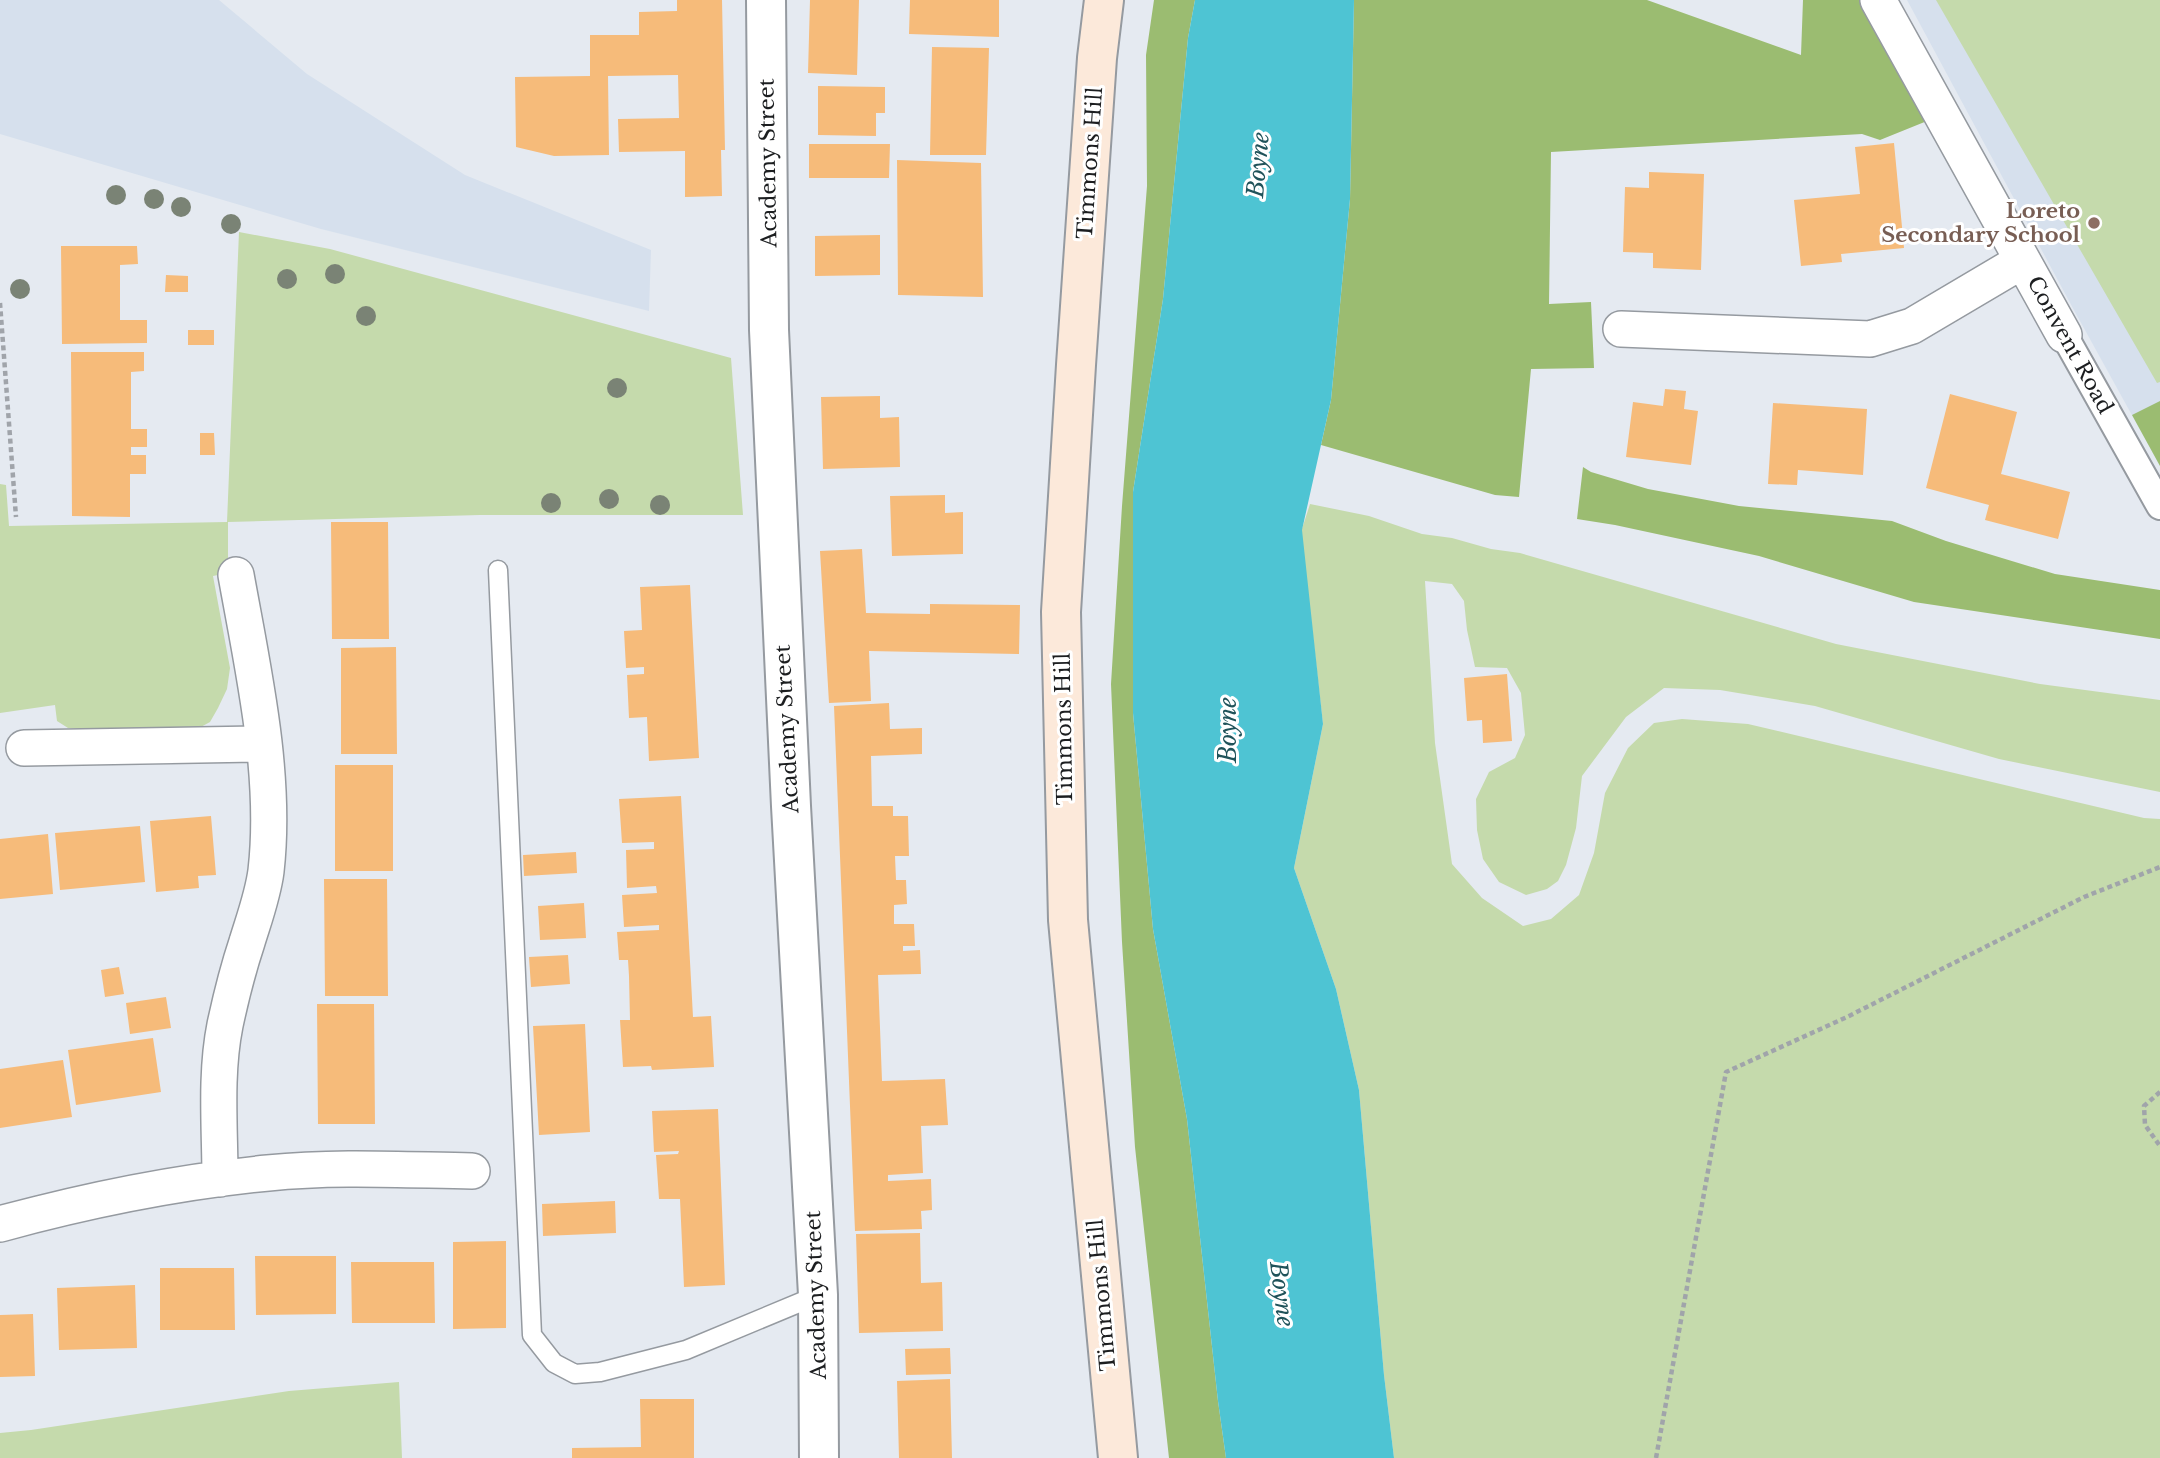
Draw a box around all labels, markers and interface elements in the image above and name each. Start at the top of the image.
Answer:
street label: Academy Street [754,78,782,249]
street label: Timmons Hill [1072,86,1108,240]
water label: Boyne [1241,131,1275,200]
place label: Loreto Secondary School [1881,198,2081,248]
marker: Loreto Secondary School [2086,215,2102,231]
street label: Convent Road [2021,272,2119,418]
street label: Academy Street [770,644,804,815]
street label: Timmons Hill [1050,652,1078,805]
water label: Boyne [1214,697,1242,764]
street label: Academy Street [800,1210,832,1381]
street label: Timmons Hill [1082,1218,1122,1372]
water label: Boyne [1264,1259,1300,1329]

